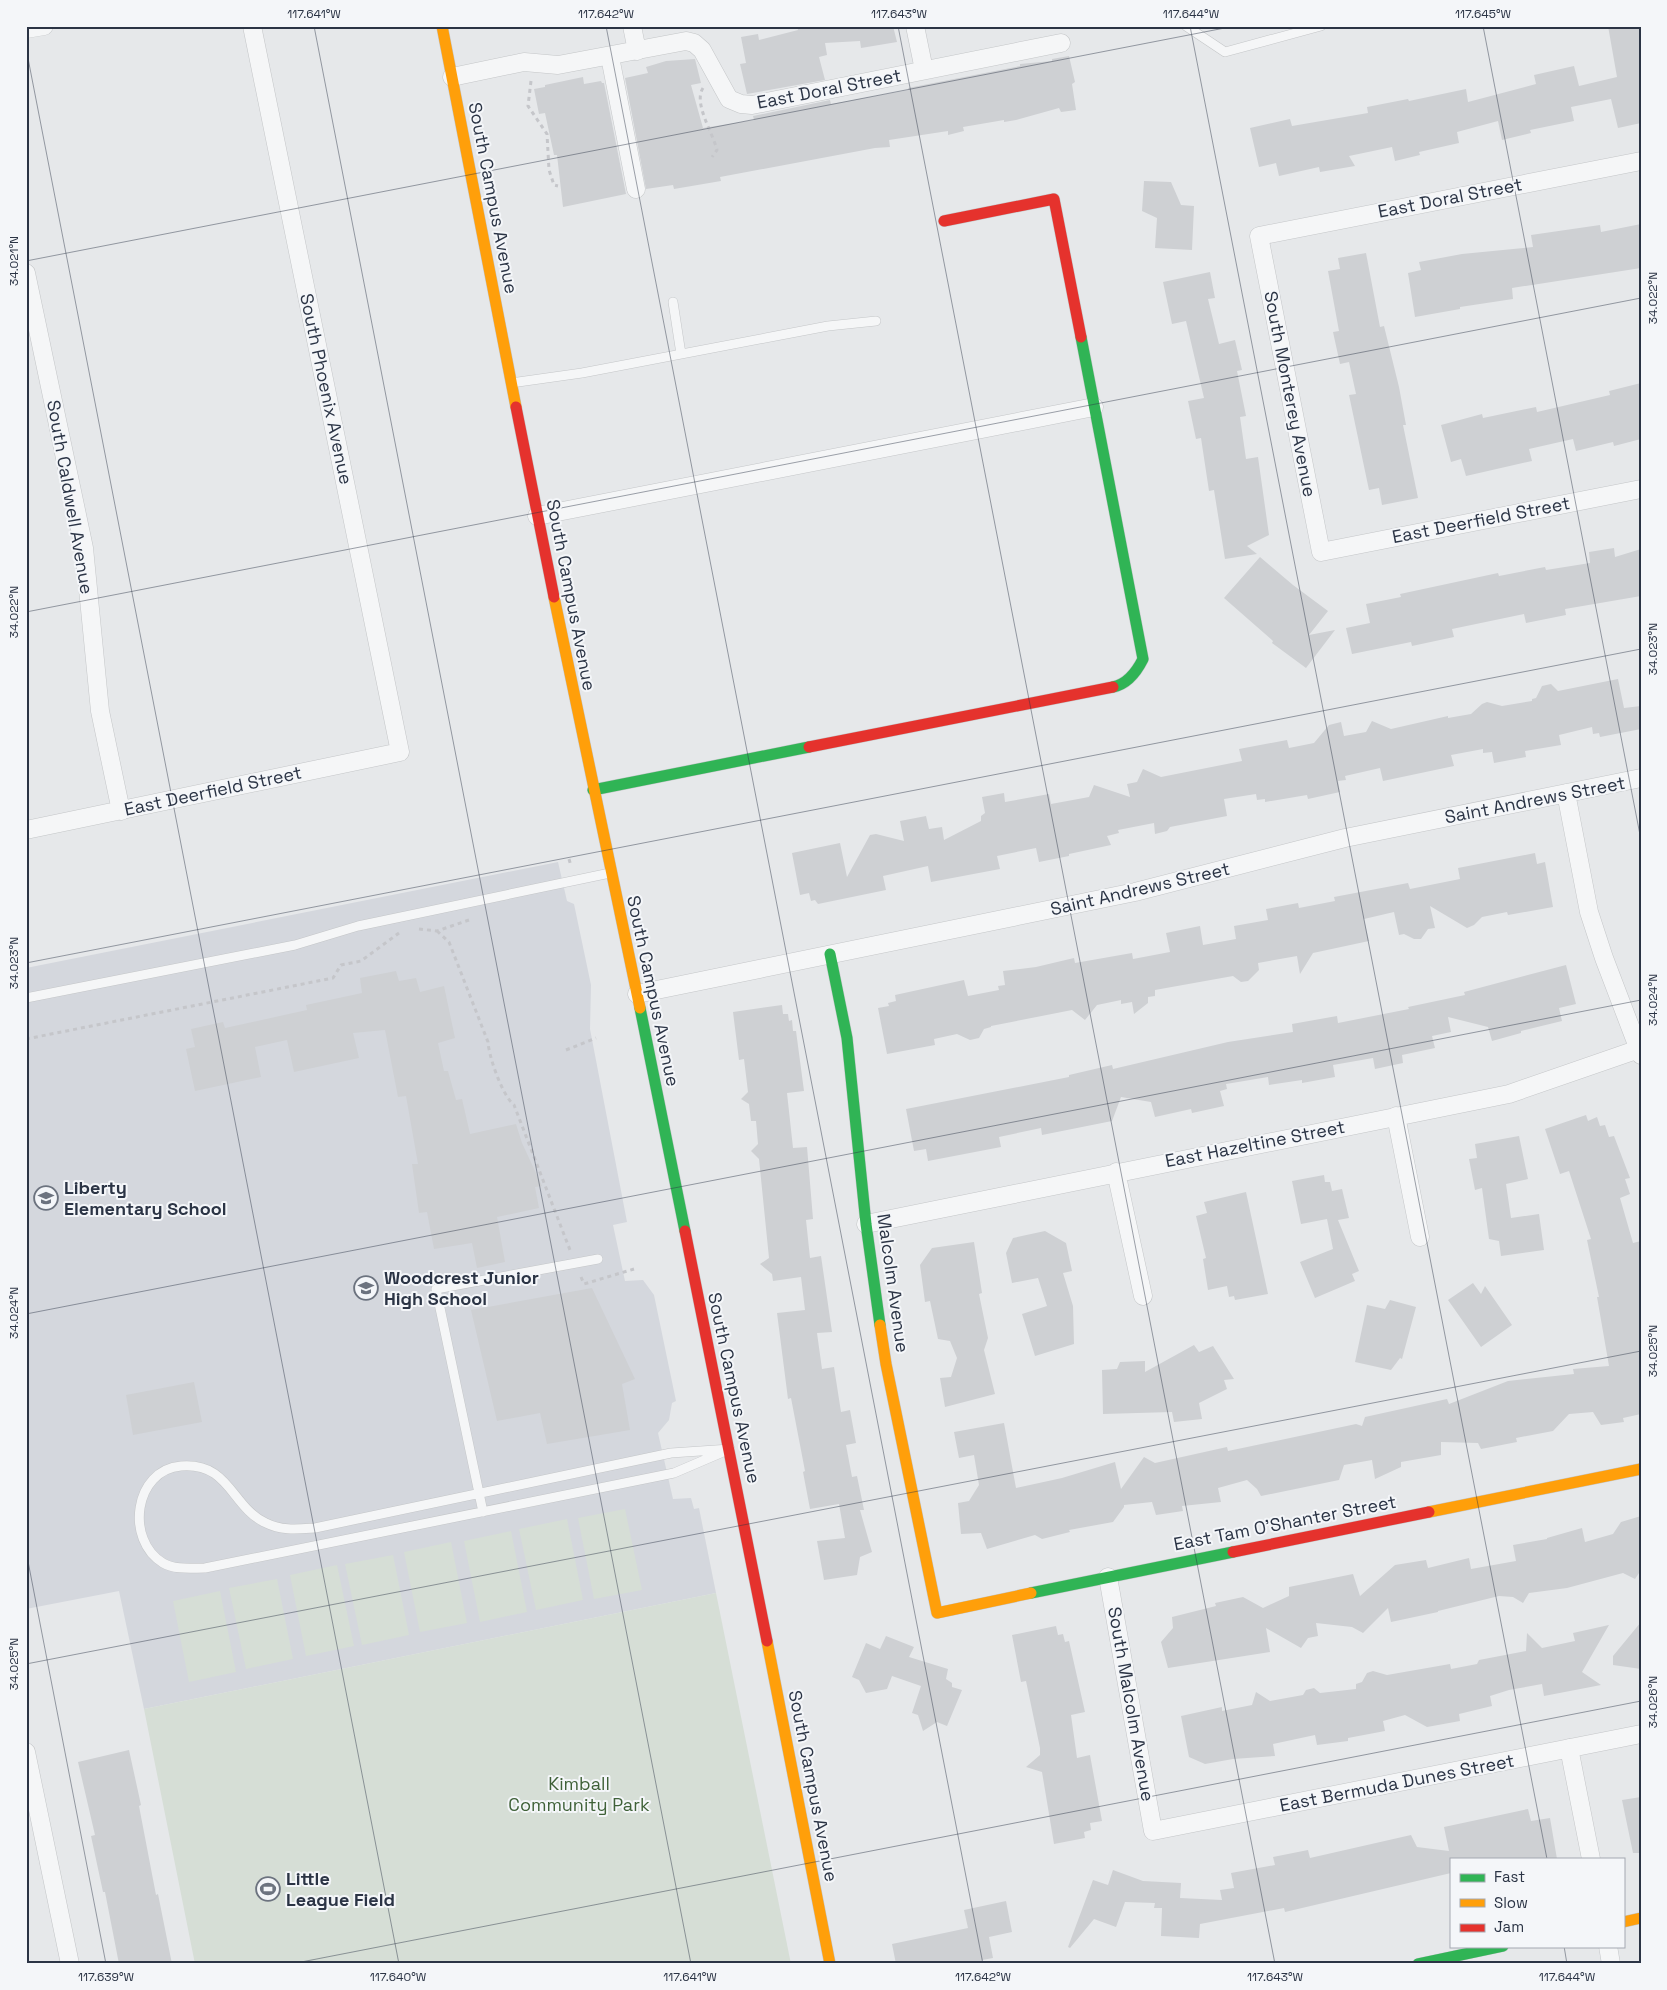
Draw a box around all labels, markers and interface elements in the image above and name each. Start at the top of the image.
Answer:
text: 117.641°W [287,6,341,22]
text: 117.642°W [578,6,635,22]
text: 117.643°W [871,6,928,22]
text: 117.644°W [1163,6,1220,22]
text: 117.645°W [1455,6,1512,22]
street label: East Doral Street [755,63,903,114]
street label: South Campus Avenue [464,100,523,296]
street label: East Doral Street [1376,172,1524,223]
text: 34.021°N [6,236,22,286]
text: 34.022°N [1645,272,1661,324]
street label: South Monterey Avenue [1259,289,1322,499]
street label: South Phoenix Avenue [295,291,358,487]
street label: South Caldwell Avenue [42,398,99,596]
street label: East Deerfield Street [1390,491,1572,548]
street label: South Campus Avenue [542,497,601,693]
text: 34.022°N [6,586,22,638]
text: 34.023°N [1645,623,1661,675]
street label: East Deerfield Street [122,760,304,821]
street label: Saint Andrews Street [1443,771,1627,828]
street label: Saint Andrews Street [1048,857,1232,920]
street label: South Campus Avenue [622,893,685,1088]
text: 34.023°N [6,937,22,989]
text: 34.024°N [1645,974,1661,1026]
street label: East Hazeltine Street [1163,1115,1347,1172]
place label: Liberty Elementary School [64,1176,227,1220]
school or university icon: Liberty Elementary School [33,1185,59,1211]
street label: Malcolm Avenue [872,1212,915,1354]
place label: Woodcrest Junior High School [384,1266,539,1310]
school or university icon: Woodcrest Junior High School [353,1275,379,1301]
text: 34.024°N [6,1287,22,1339]
street label: South Campus Avenue [703,1290,766,1485]
text: 34.025°N [1645,1325,1661,1377]
street label: East Tam O'Shanter Street [1172,1490,1398,1555]
street label: South Malcolm Avenue [1103,1605,1160,1803]
text: 34.025°N [6,1638,22,1690]
text: 34.026°N [1645,1676,1661,1728]
street label: South Campus Avenue [784,1688,843,1884]
street label: East Bermuda Dunes Street [1278,1748,1516,1817]
park label: Kimball Community Park [508,1772,650,1816]
legend [1450,1858,1624,1948]
place label: Little League Field [286,1867,395,1911]
text: Fast [1494,1867,1525,1886]
sports icon: Little League Field [255,1876,281,1902]
text: Slow [1494,1893,1528,1912]
text: Jam [1494,1917,1524,1936]
text: 117.639°W [78,1969,134,1985]
text: 117.640°W [370,1969,427,1985]
text: 117.641°W [663,1969,717,1985]
text: 117.642°W [955,1969,1012,1985]
text: 117.643°W [1247,1969,1304,1985]
text: 117.644°W [1539,1969,1596,1985]

